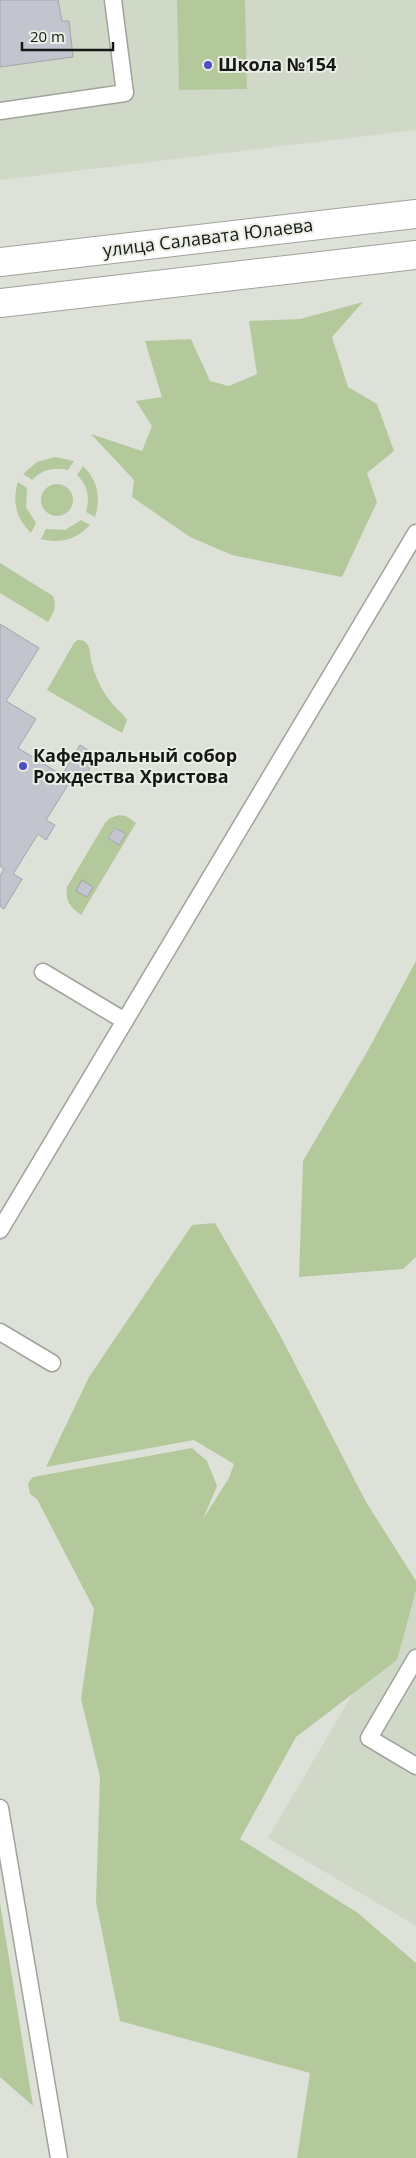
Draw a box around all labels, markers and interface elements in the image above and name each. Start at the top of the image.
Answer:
scale bar [22,20,114,52]
text: 20 m [30,26,65,46]
place label: Школа №154 [218,52,336,76]
marker: Школа №154 [202,59,214,71]
street label: улица Салавата Юлаева [101,212,314,262]
place label: Кафедральный собор Рождества Христова [33,743,237,788]
marker: Кафедральный собор Рождества Христова [17,760,29,772]

